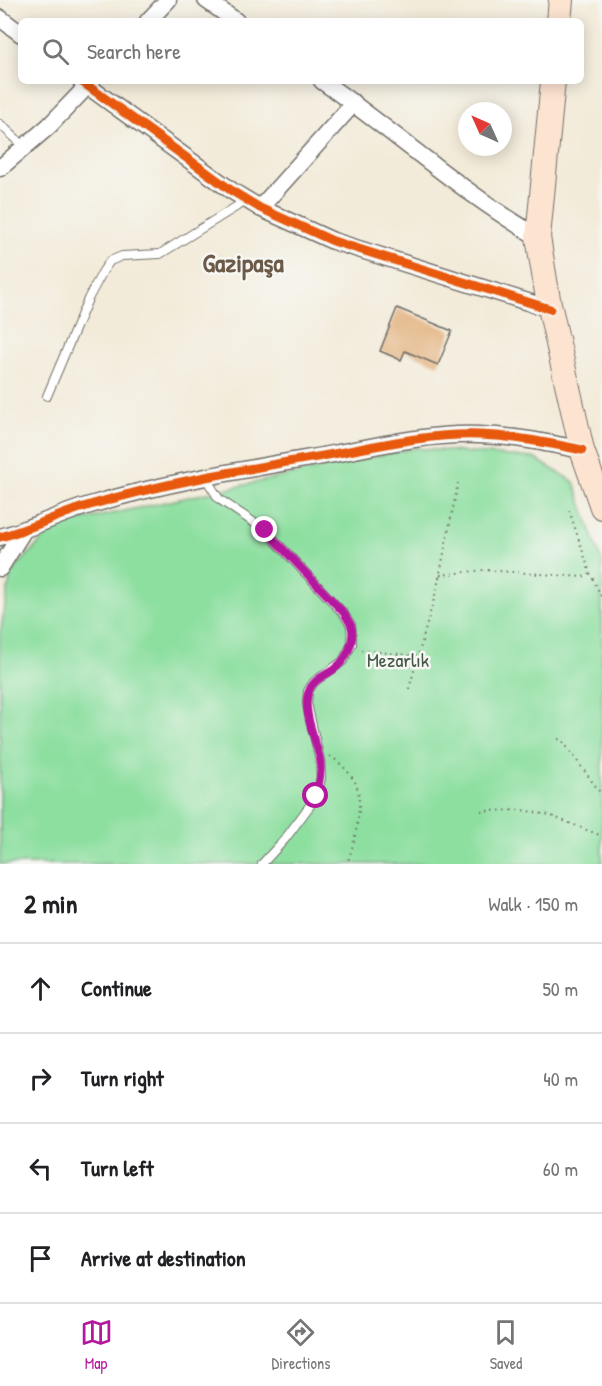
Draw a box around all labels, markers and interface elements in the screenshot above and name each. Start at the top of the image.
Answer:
search box [18,18,584,84]
icon: search [39,35,72,68]
text: Search here [87,36,181,66]
north arrow [458,102,512,156]
district label: Gazipaşa [202,245,284,281]
route end [251,516,277,542]
park label: Mezarlık [367,646,429,673]
route start [302,782,328,808]
text: 2 min [24,886,77,921]
text: Walk · 150 m [488,890,578,917]
icon: ahead [24,972,57,1005]
text: Continue [81,973,152,1003]
text: 50 m [542,975,578,1002]
icon: right [24,1062,57,1095]
text: Turn right [81,1063,164,1093]
text: 40 m [543,1065,578,1092]
icon: left [24,1152,57,1185]
text: Turn left [81,1153,154,1183]
text: 60 m [543,1155,578,1182]
icon: arrive [24,1242,57,1275]
text: Arrive at destination [81,1243,246,1273]
tab: Map [80,1316,113,1374]
tab: Directions [272,1316,330,1374]
tab: Saved [489,1316,522,1374]

